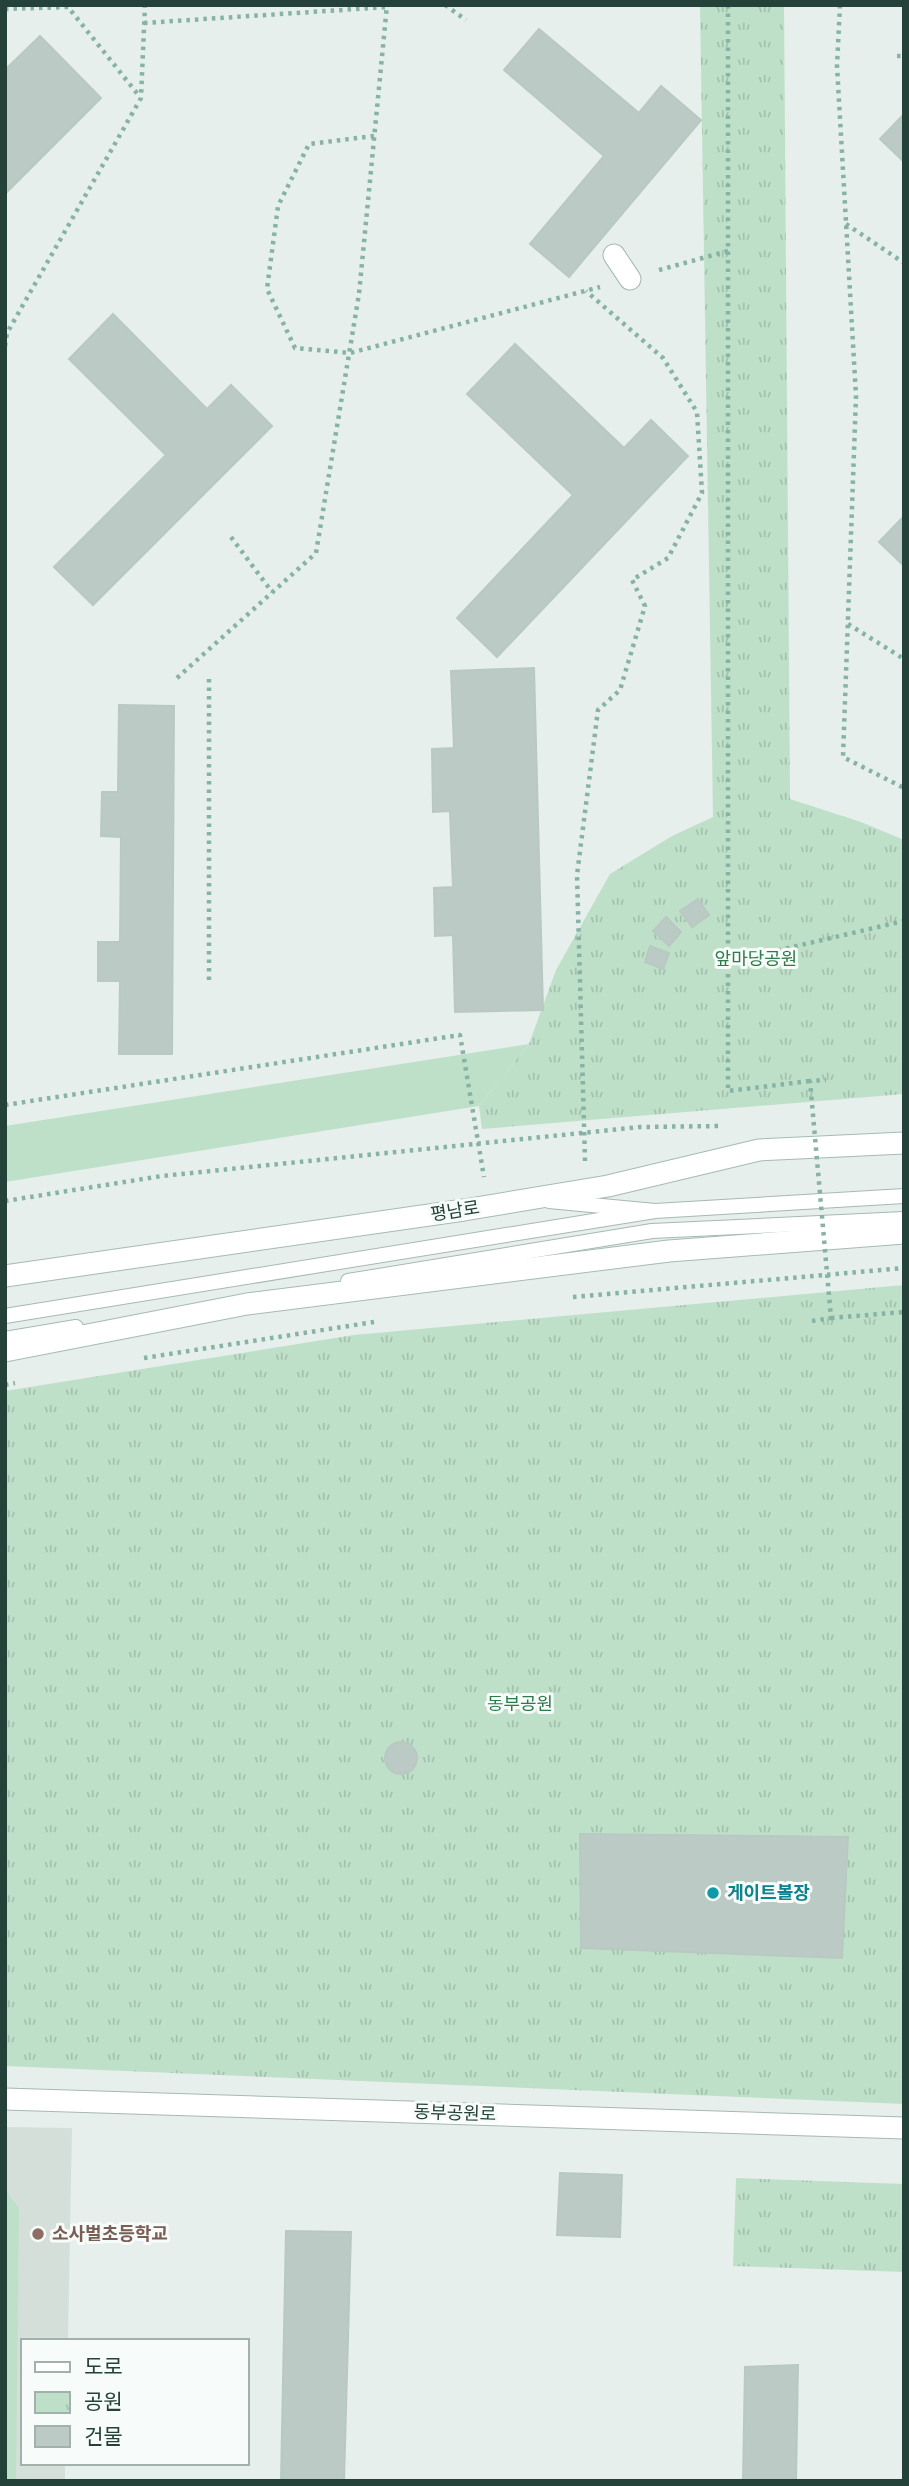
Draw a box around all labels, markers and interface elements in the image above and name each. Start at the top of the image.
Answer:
park label: 앞마당공원 [715,948,797,970]
street label: 평남로 [429,1196,481,1226]
park label: 동부공원 [487,1693,553,1715]
place label: 게이트볼장 [727,1882,810,1904]
marker: 게이트볼장 [705,1885,721,1901]
street label: 동부공원로 [413,2101,497,2125]
place label: 소사벌초등학교 [52,2223,168,2245]
marker: 소사벌초등학교 [30,2226,46,2242]
legend [21,2339,248,2465]
text: 도로 [84,2354,123,2379]
text: 공원 [84,2389,123,2414]
text: 건물 [84,2424,123,2449]

